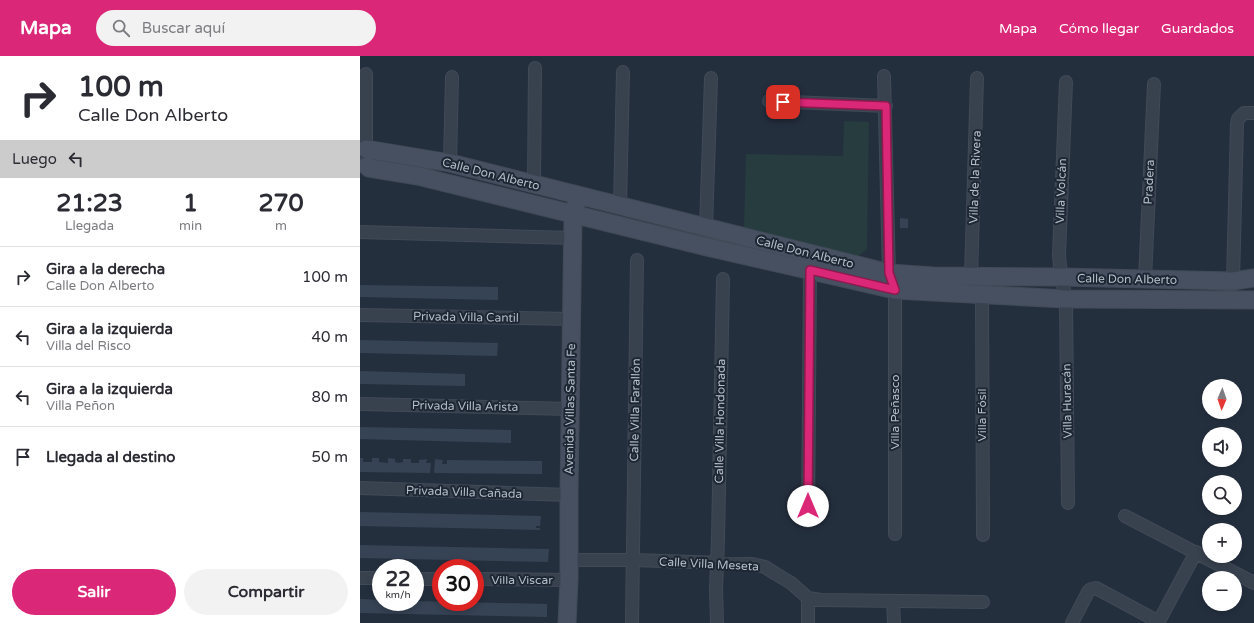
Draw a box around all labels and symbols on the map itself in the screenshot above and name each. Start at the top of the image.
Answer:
pin [766,85,800,119]
street label: Villa de la Rivera [966,130,984,224]
street label: Calle Don Alberto [441,155,541,193]
street label: Villa Volcán [1053,158,1069,224]
street label: Pradera [1141,159,1157,205]
street label: Calle Don Alberto [755,233,855,271]
street label: Calle Don Alberto [1077,271,1177,287]
street label: Privada Villa Cantil [413,309,519,325]
street label: Avenida Villas Santa Fe [562,343,578,475]
street label: Calle Villa Farallón [627,358,643,462]
street label: Calle Villa Hondonada [712,359,728,483]
street label: Villa Huracán [1059,363,1075,439]
street label: Villa Peñasco [888,374,902,450]
north arrow [1202,379,1242,419]
street label: Villa Fósil [975,389,989,441]
street label: Privada Villa Arista [412,398,518,414]
street label: Privada Villa Cañada [406,483,522,501]
position arrow [787,485,829,527]
street label: Calle Villa Meseta [659,554,759,574]
speed limit sign: 30 [432,559,484,611]
street label: Villa Viscar [491,573,553,587]

